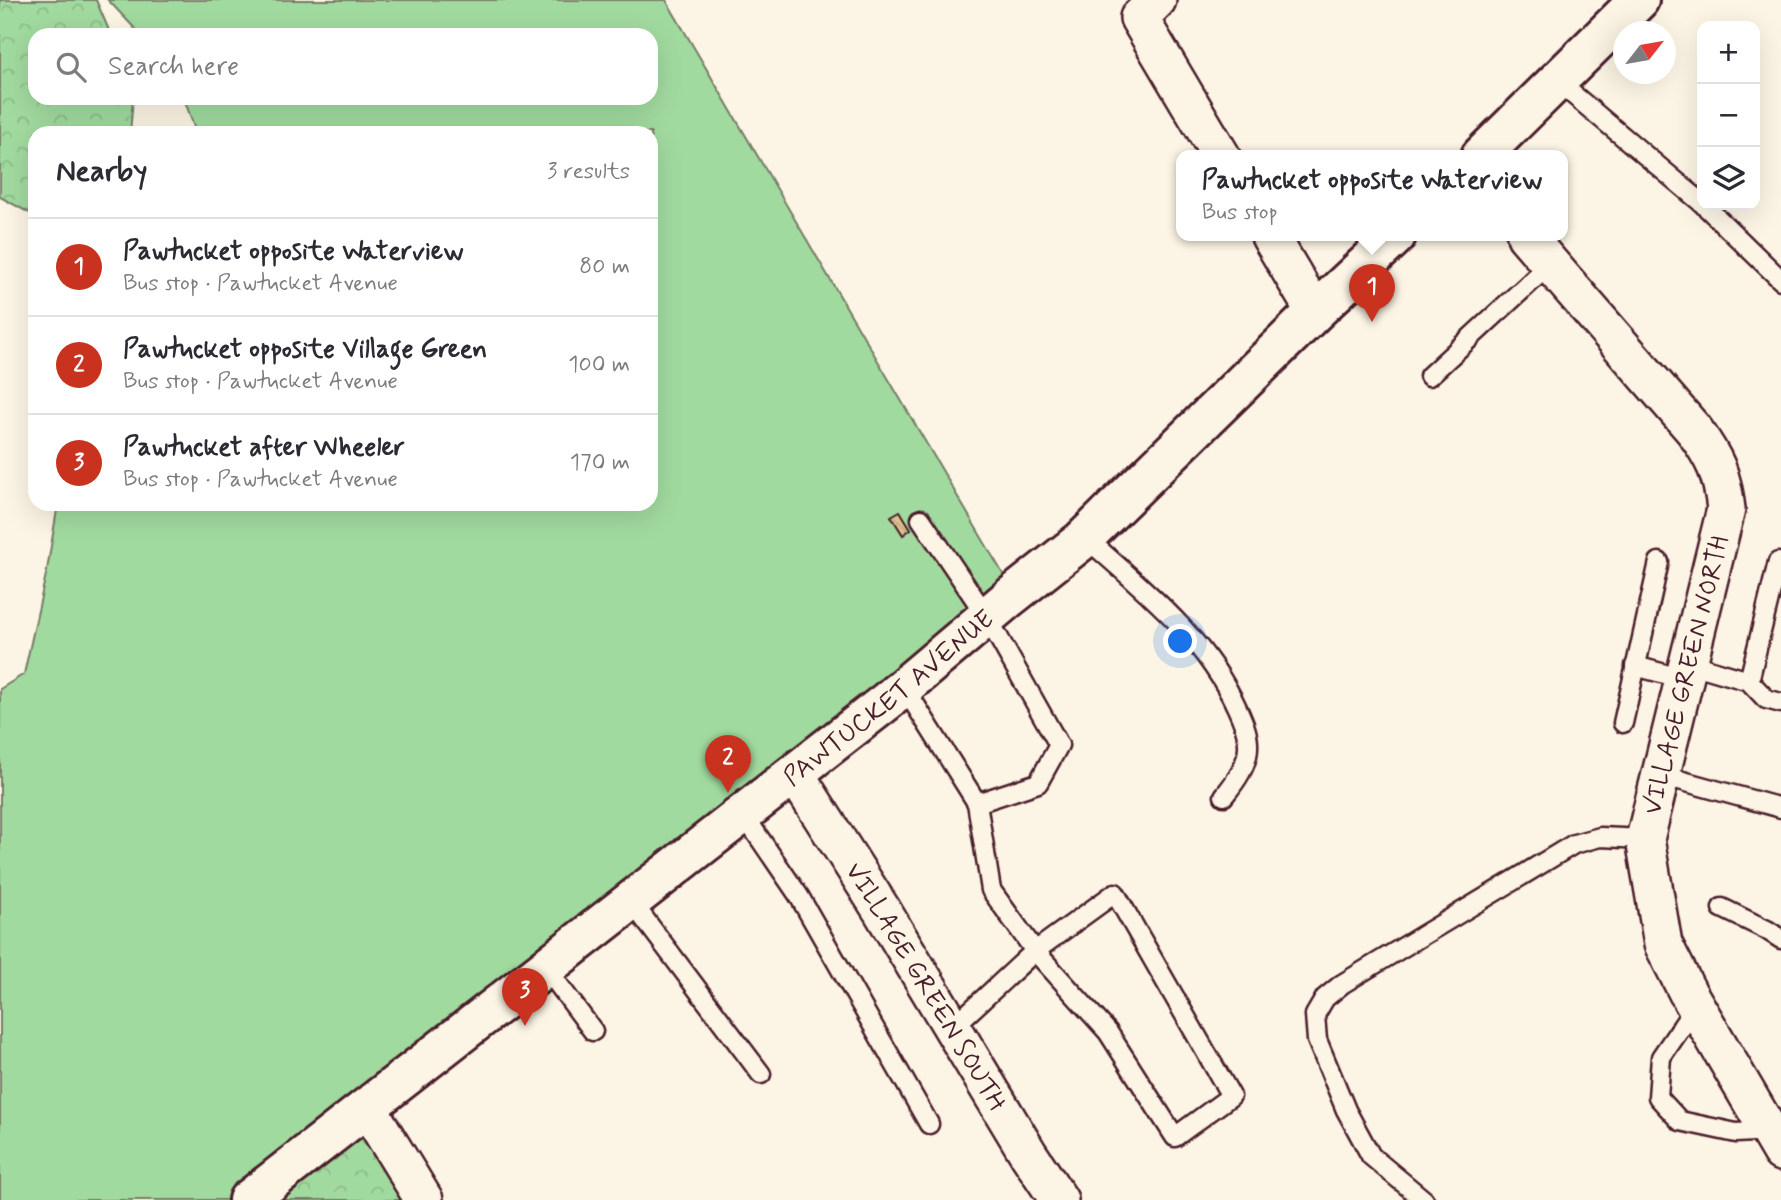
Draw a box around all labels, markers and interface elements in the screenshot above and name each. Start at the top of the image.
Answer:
north arrow [1613,21,1676,84]
map controls [1697,21,1760,210]
button: + [1697,21,1760,84]
search box [28,28,658,105]
icon: search [52,48,90,86]
text: Search here [108,50,239,84]
button: − [1697,84,1760,147]
button: layers [1697,147,1760,210]
popup [1176,150,1568,241]
text: Nearby [56,152,147,191]
text: 3 results [547,157,630,187]
text: Pawtucket opposite Waterview [1202,164,1542,198]
text: Bus stop [1202,198,1278,228]
text: Pawtucket opposite Waterview [123,235,464,269]
text: 1 [74,252,84,282]
text: 80 m [579,252,630,282]
pin: 1 [1349,264,1395,322]
text: Bus stop · Pawtucket Avenue [123,269,398,299]
text: Pawtucket opposite Village Green [123,333,487,367]
text: 2 [73,350,85,380]
text: 100 m [568,350,630,380]
text: Bus stop · Pawtucket Avenue [123,367,398,397]
text: Pawtucket after Wheeler [123,431,405,465]
text: 3 [74,448,84,478]
text: 170 m [570,448,630,478]
text: Bus stop · Pawtucket Avenue [123,465,398,495]
street label: VILLAGE GREEN NORTH [1636,533,1738,818]
street label: PAWTUCKET AVENUE [777,603,1002,795]
your location [1163,624,1197,658]
pin: 2 [705,735,751,793]
street label: VILLAGE GREEN SOUTH [837,856,1014,1118]
pin: 3 [502,968,548,1026]

